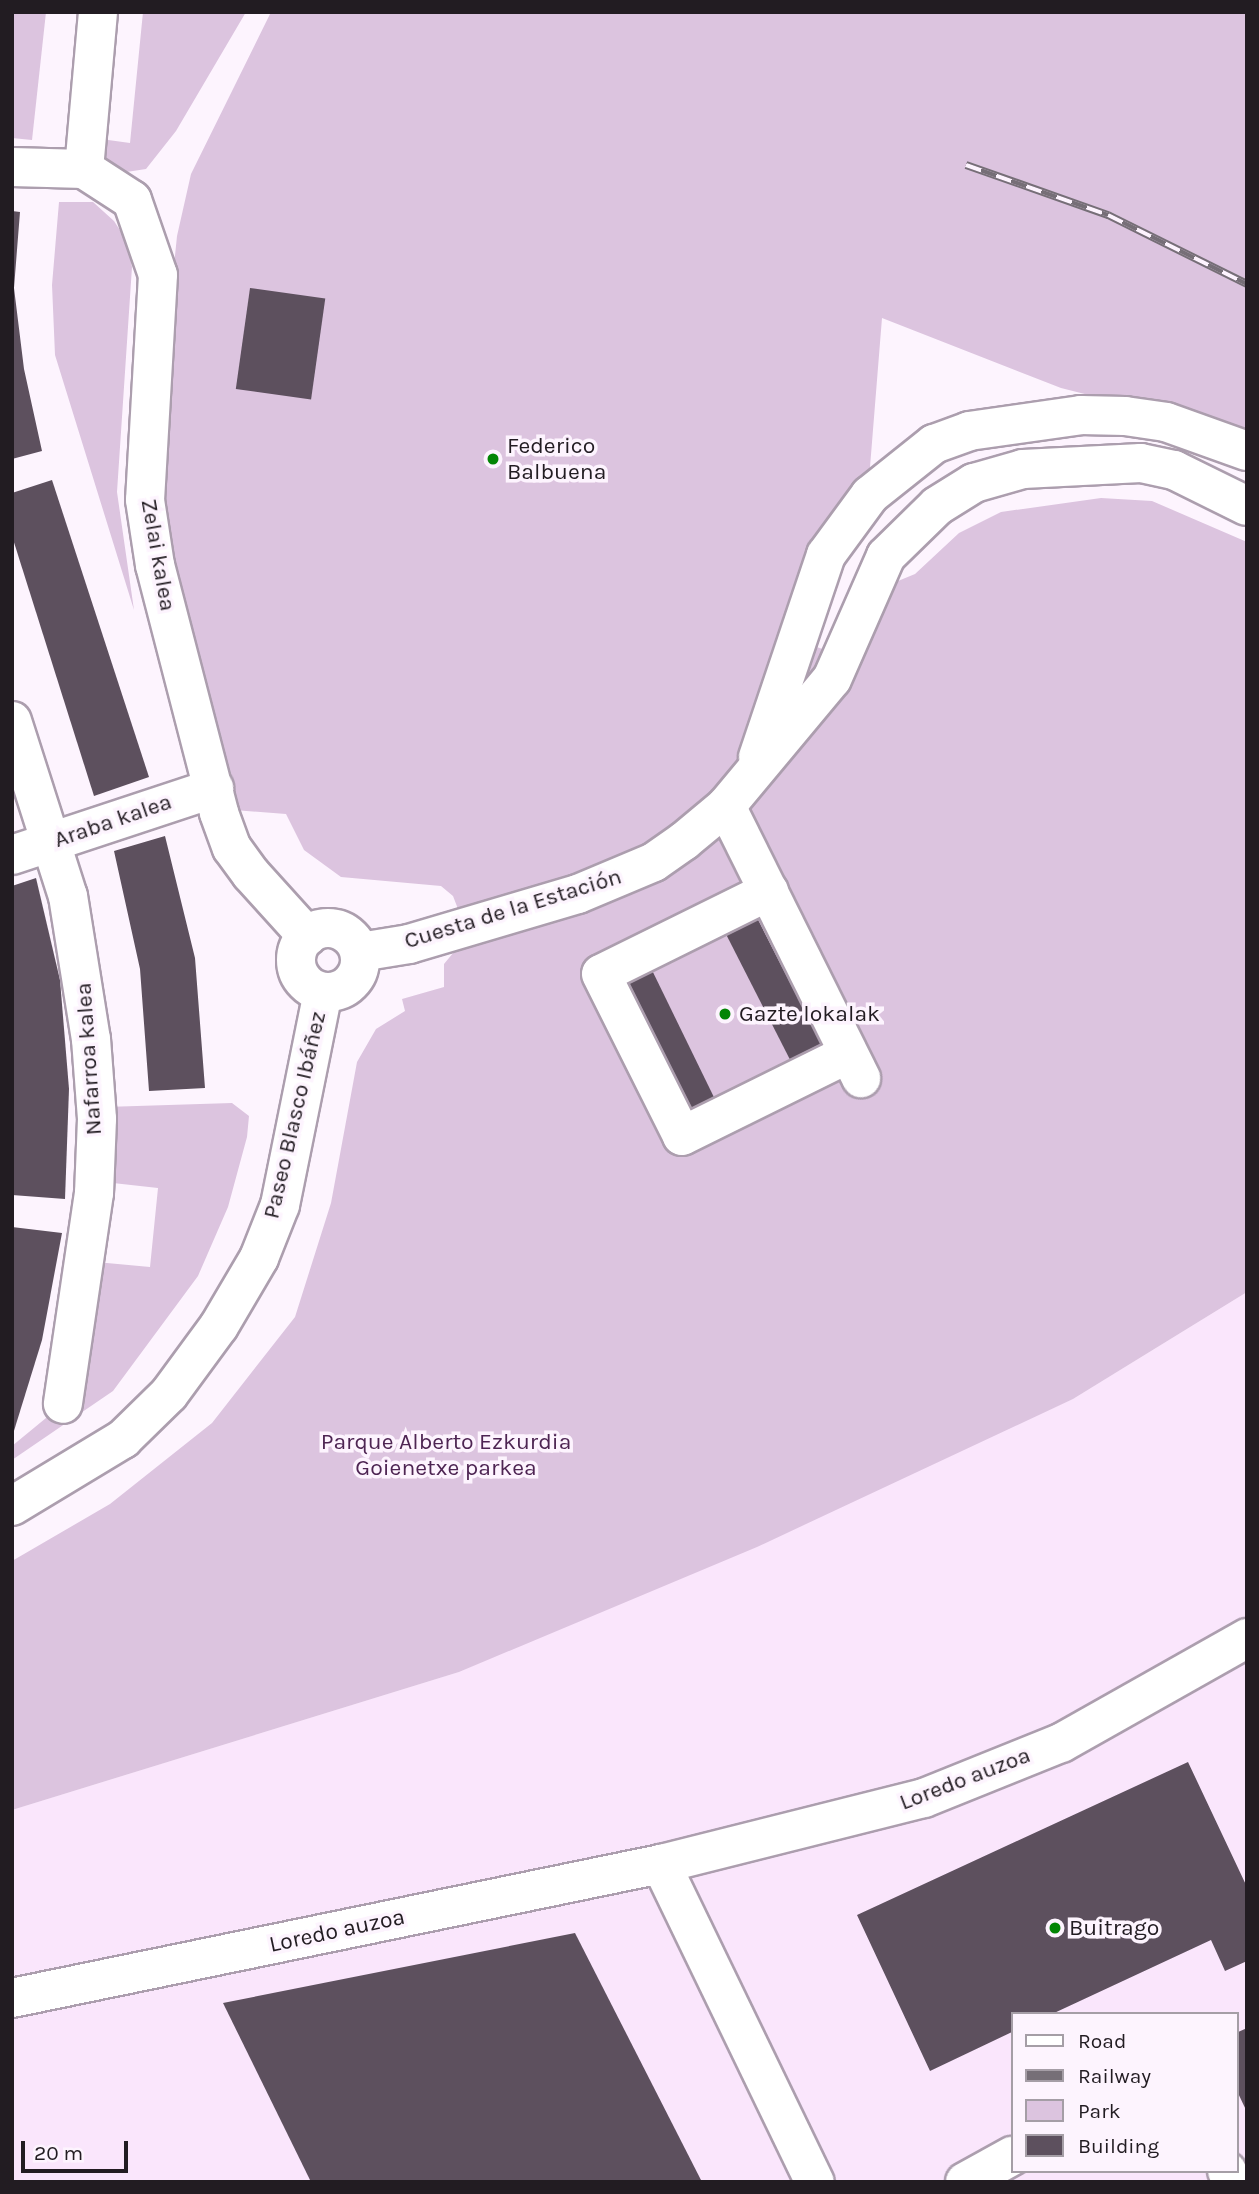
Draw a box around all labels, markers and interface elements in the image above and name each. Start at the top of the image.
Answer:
place label: Federico Balbuena [507,432,606,486]
marker: Federico Balbuena [485,451,501,467]
street label: Zelai kalea [135,497,181,613]
street label: Araba kalea [51,788,175,854]
street label: Cuesta de la Estación [401,863,625,955]
street label: Nafarroa kalea [70,982,108,1136]
place label: Gazte lokalak [739,1000,880,1028]
marker: Gazte lokalak [717,1006,733,1022]
street label: Paseo Blasco Ibáñez [258,1009,332,1221]
park label: Parque Alberto Ezkurdia Goienetxe parkea [321,1428,571,1482]
street label: Loredo auzoa [896,1741,1034,1817]
street label: Loredo auzoa [267,1903,407,1959]
place label: Buitrago [1069,1914,1159,1942]
marker: Buitrago [1047,1920,1063,1936]
legend [1010,2012,1238,2173]
text: Road [1078,2029,1126,2053]
text: Railway [1078,2064,1151,2088]
text: Park [1078,2099,1121,2123]
scale bar [24,2128,131,2172]
text: Building [1078,2134,1159,2158]
text: 20 m [34,2141,83,2165]

